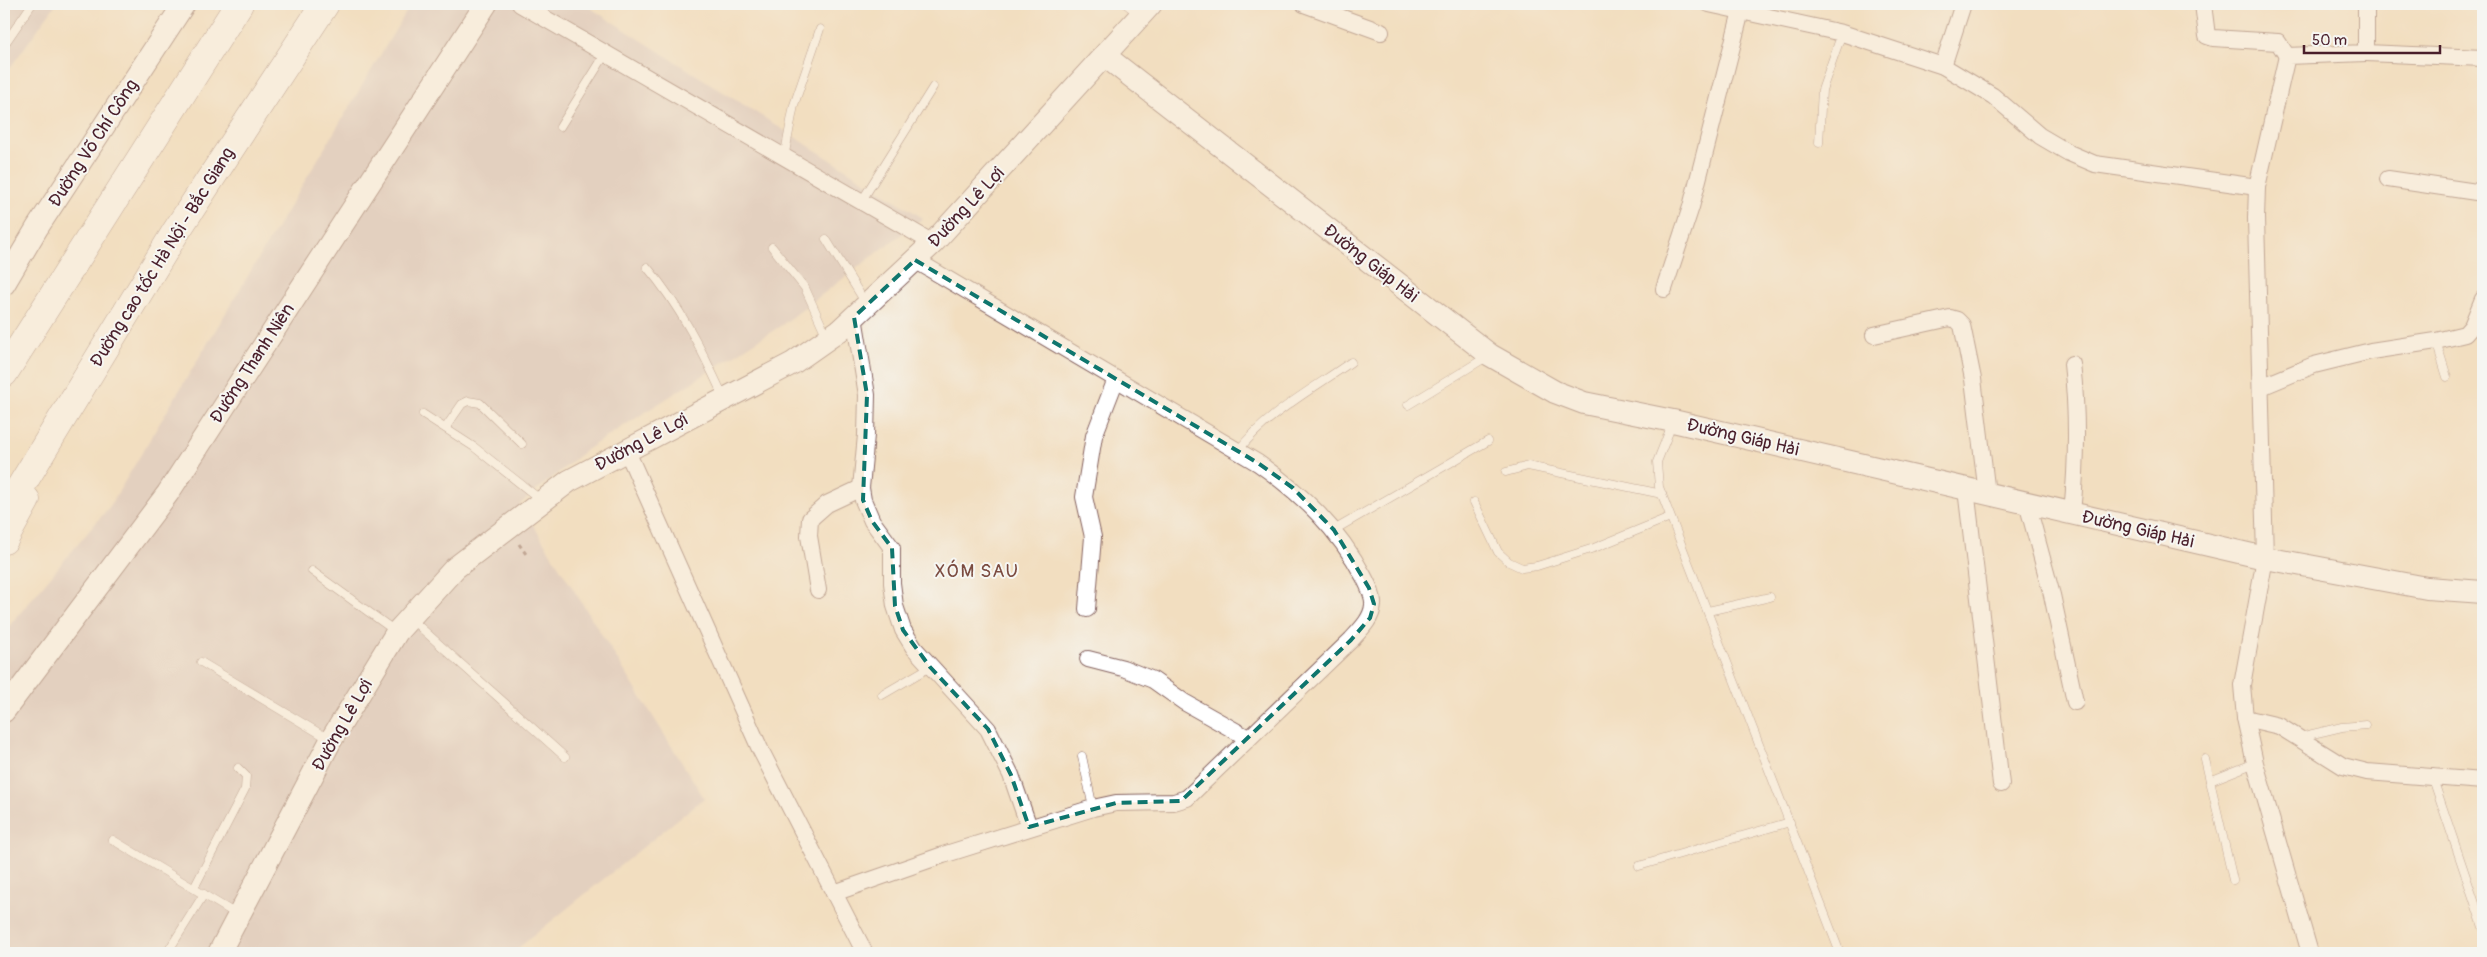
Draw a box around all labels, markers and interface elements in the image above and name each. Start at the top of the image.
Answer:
scale bar [2304,22,2441,54]
text: 50 m [2312,31,2347,50]
street label: Đường Võ Chí Công [43,75,143,212]
street label: Đường cao tốc Hà Nội - Bắc Giang [85,143,240,371]
street label: Đường Lê Lợi [923,162,1010,252]
street label: Đường Giáp Hải [1318,219,1423,308]
street label: Đường Thanh Niên [205,299,300,428]
street label: Đường Lê Lợi [591,408,692,477]
street label: Đường Giáp Hải [1684,413,1801,462]
street label: Đường Giáp Hải [2079,505,2196,554]
district label: XÓM SAU [935,559,1019,583]
street label: Đường Lê Lợi [307,675,378,775]

